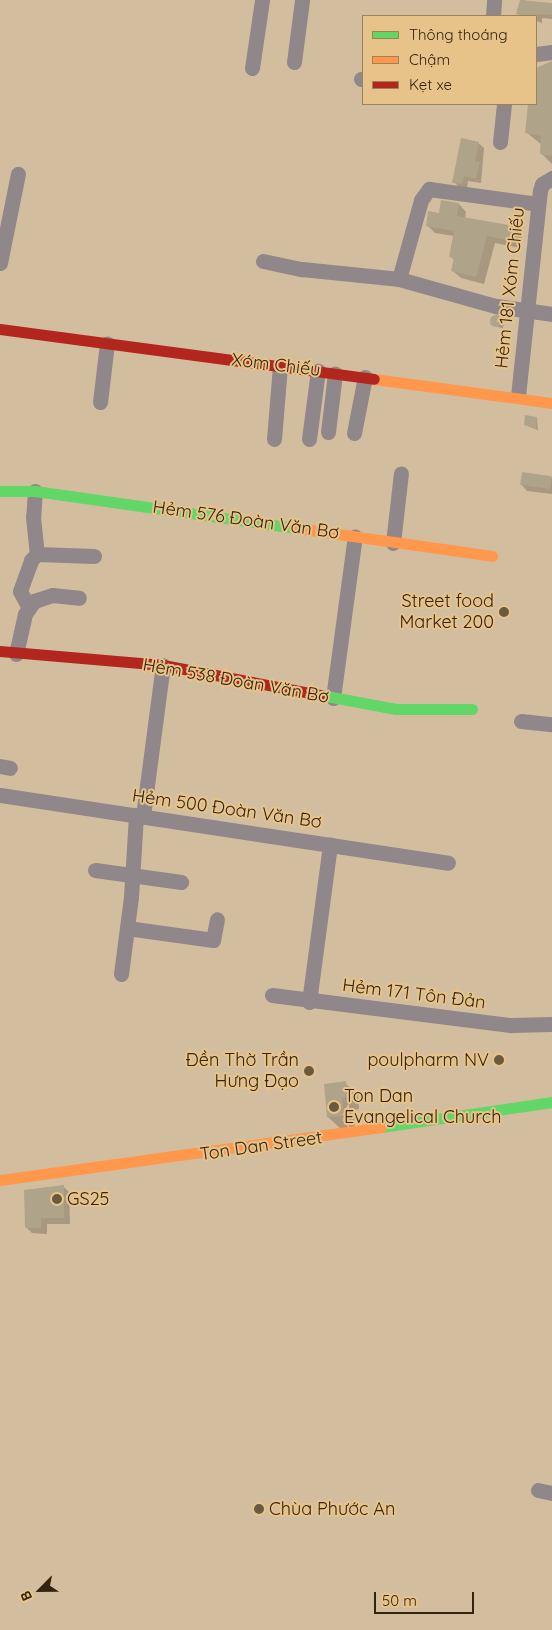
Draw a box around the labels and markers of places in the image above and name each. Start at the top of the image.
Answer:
place label: Street food Market 200 [399,591,494,634]
marker: Street food Market 200 [498,606,510,618]
place label: poulpharm NV [367,1049,489,1071]
place label: Đền Thờ Trần Hưng Đạo [186,1050,299,1092]
marker: poulpharm NV [493,1054,505,1066]
marker: Đền Thờ Trần Hưng Đạo [303,1065,315,1077]
place label: Ton Dan Evangelical Church [344,1086,501,1128]
marker: Ton Dan Evangelical Church [328,1101,340,1113]
place label: GS25 [67,1188,109,1210]
marker: GS25 [51,1193,63,1205]
place label: Chùa Phước An [269,1498,395,1520]
marker: Chùa Phước An [253,1503,265,1515]

